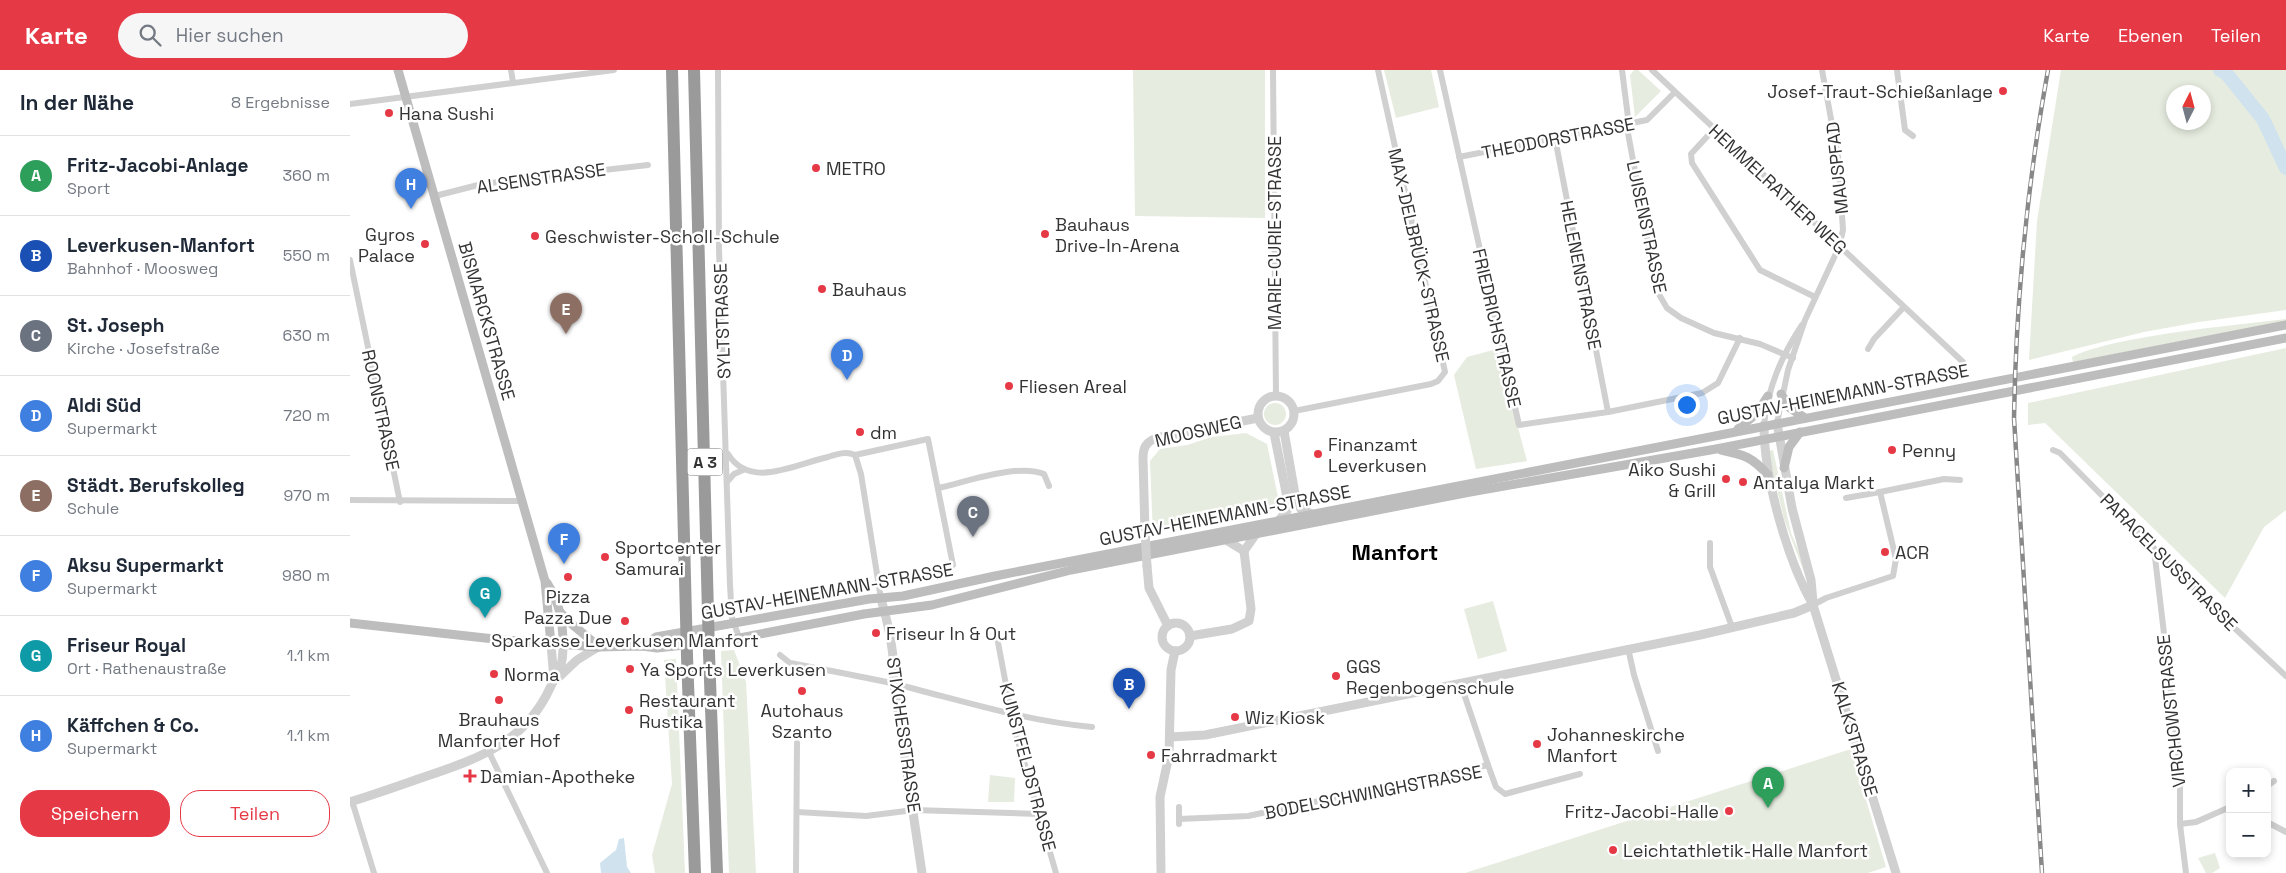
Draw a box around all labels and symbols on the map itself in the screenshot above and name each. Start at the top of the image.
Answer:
place label: Josef-Traut-Schießanlage [1767,80,1993,103]
marker: Josef-Traut-Schießanlage [1997,85,2009,97]
north arrow [2166,85,2211,130]
place label: Hana Sushi [399,102,494,125]
marker: Hana Sushi [383,107,395,119]
street label: THEODORSTRASSE [1480,112,1636,164]
street label: HEMMELRATHER WEG [1704,119,1852,259]
street label: MAUSPFAD [1821,121,1853,215]
street label: MARIE-CURIE-STRASSE [1263,136,1286,330]
street label: MAX-DELBRÜCK-STRASSE [1383,146,1455,364]
place label: METRO [826,157,886,180]
street label: ALSENSTRASSE [475,158,607,198]
street label: LUISENSTRASSE [1622,159,1672,295]
marker: METRO [810,162,822,174]
pin: H [395,168,427,209]
street label: HELENENSTRASSE [1555,198,1607,352]
place label: Bauhaus Drive-In-Arena [1055,213,1180,257]
place label: Gyros Palace [358,223,415,267]
place label: Geschwister-Scholl-Schule [545,225,780,248]
marker: Bauhaus Drive-In-Arena [1039,228,1051,240]
marker: Geschwister-Scholl-Schule [529,230,541,242]
marker: Gyros Palace [419,238,431,250]
street label: BISMARCKSTRASSE [453,239,521,403]
street label: FRIEDRICHSTRASSE [1468,246,1526,410]
street label: SYLTSTRASSE [708,263,736,379]
place label: Bauhaus [832,278,907,301]
marker: Bauhaus [816,283,828,295]
pin: E [550,293,582,334]
pin: D [831,339,863,380]
street label: ROONSTRASSE [357,347,405,473]
street label: GUSTAV-HEINEMANN-STRASSE [1715,358,1971,430]
place label: Fliesen Areal [1019,375,1127,398]
marker: Fliesen Areal [1003,380,1015,392]
your location [1674,392,1700,418]
street label: MOOSWEG [1152,410,1244,452]
place label: dm [870,421,897,444]
marker: dm [854,426,866,438]
place label: Finanzamt Leverkusen [1328,433,1427,477]
place label: Penny [1902,439,1956,462]
marker: Penny [1886,444,1898,456]
road number: A 3 [688,448,722,476]
marker: Finanzamt Leverkusen [1312,448,1324,460]
place label: Aiko Sushi & Grill [1628,458,1716,502]
place label: Antalya Markt [1753,471,1875,494]
marker: Aiko Sushi & Grill [1720,473,1732,485]
marker: Antalya Markt [1737,476,1749,488]
street label: GUSTAV-HEINEMANN-STRASSE [1097,479,1353,551]
street label: PARACELSUSSTRASSE [2095,488,2243,636]
pin: C [957,496,989,537]
pin: F [548,523,580,564]
place label: Sportcenter Samurai [615,536,721,580]
district label: Manfort [1352,538,1438,566]
place label: ACR [1895,541,1929,564]
marker: ACR [1879,546,1891,558]
marker: Sportcenter Samurai [599,551,611,563]
street label: GUSTAV-HEINEMANN-STRASSE [699,557,955,625]
marker: Pizza Pazza Due [562,571,574,583]
pin: G [469,577,501,618]
place label: Pizza Pazza Due [524,585,612,629]
marker: Sparkasse Leverkusen Manfort [619,615,631,627]
place label: Friseur In & Out [886,622,1016,645]
marker: Friseur In & Out [870,627,882,639]
place label: Sparkasse Leverkusen Manfort [491,629,759,652]
street label: VIRCHOWSTRASSE [2152,633,2190,789]
place label: GGS Regenbogenschule [1346,655,1514,699]
street label: STIXCHESSTRASSE [882,656,926,814]
place label: Ya Sports Leverkusen [640,658,826,681]
place label: Norma [504,663,560,686]
marker: Ya Sports Leverkusen [624,663,636,675]
marker: Norma [488,668,500,680]
pin: B [1113,668,1145,709]
marker: GGS Regenbogenschule [1330,670,1342,682]
street label: KALKSTRASSE [1827,679,1883,799]
street label: KUNSTFELDSTRASSE [994,680,1062,854]
marker: Autohaus Szanto [796,685,808,697]
place label: Restaurant Rustika [639,689,736,733]
marker: Brauhaus Manforter Hof [493,694,505,706]
place label: Autohaus Szanto [760,699,844,743]
marker: Restaurant Rustika [623,704,635,716]
place label: Wiz Kiosk [1245,706,1325,729]
place label: Brauhaus Manforter Hof [438,708,560,752]
marker: Wiz Kiosk [1229,711,1241,723]
place label: Johanneskirche Manfort [1547,723,1685,767]
marker: Johanneskirche Manfort [1531,738,1543,750]
place label: Fahrradmarkt [1161,744,1278,767]
marker: Fahrradmarkt [1145,749,1157,761]
street label: BODELSCHWINGHSTRASSE [1262,760,1484,824]
place label: Damian-Apotheke [480,765,635,788]
pin: A [1752,767,1784,808]
marker: Damian-Apotheke [464,770,476,782]
place label: Fritz-Jacobi-Halle [1565,800,1719,823]
marker: Fritz-Jacobi-Halle [1723,805,1735,817]
place label: Leichtathletik-Halle Manfort [1623,839,1868,862]
marker: Leichtathletik-Halle Manfort [1607,844,1619,856]

